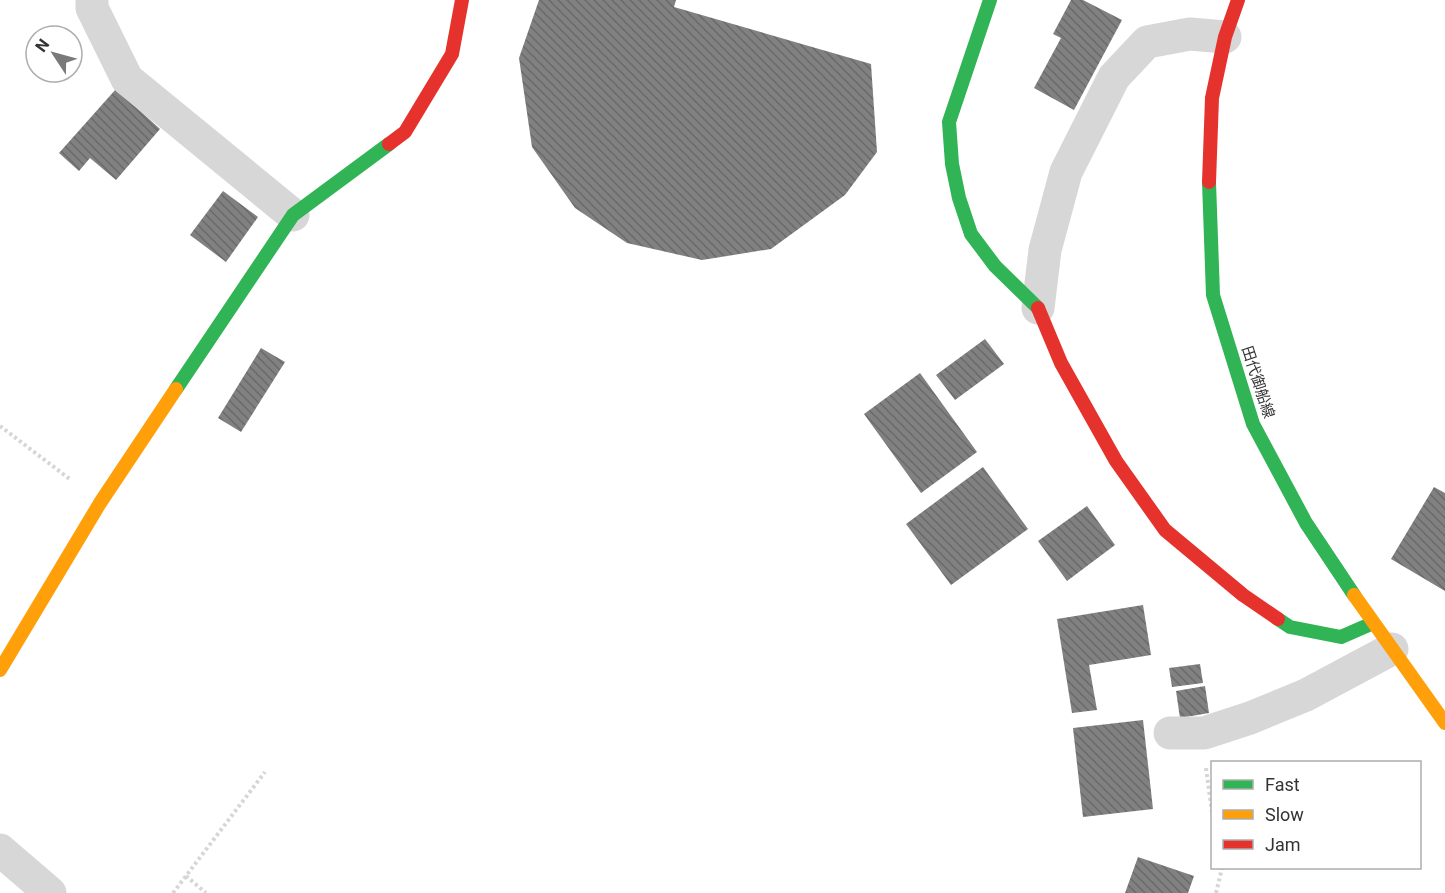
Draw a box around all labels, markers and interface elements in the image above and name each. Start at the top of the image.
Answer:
north arrow [24,24,84,84]
text: N [31,35,53,56]
street label: 田代御船線 [1238,344,1278,420]
legend [1211,761,1421,869]
text: Fast [1265,774,1300,795]
text: Slow [1265,804,1304,825]
text: Jam [1265,834,1301,855]

